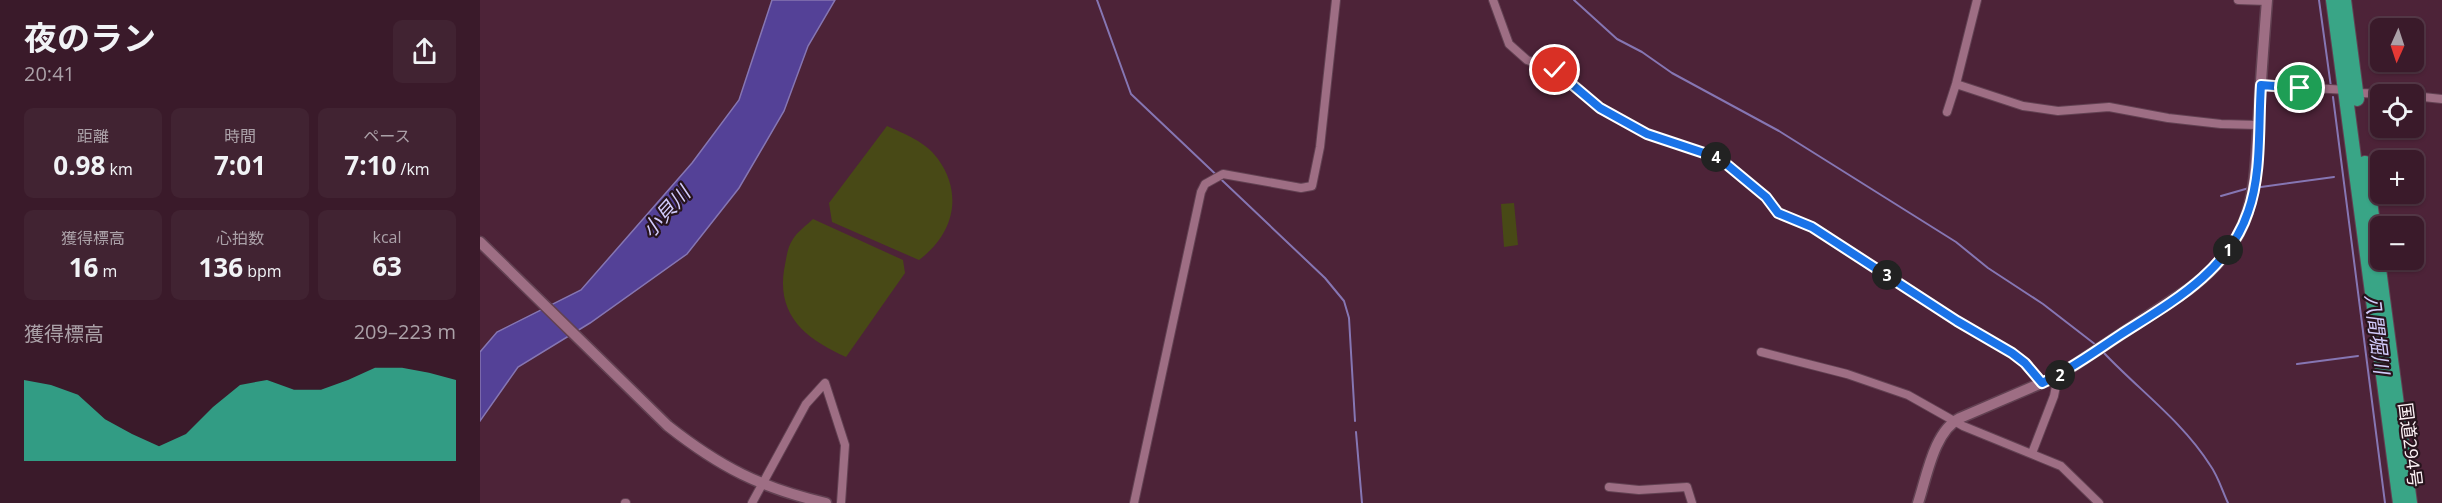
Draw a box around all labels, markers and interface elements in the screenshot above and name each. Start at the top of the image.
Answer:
text: 夜のラン [24,15,156,60]
north arrow [2370,18,2424,72]
map controls [2370,18,2424,270]
button: share [393,20,456,83]
pin [1529,44,1580,95]
icon: check [1538,53,1571,86]
text: 20:41 [24,60,75,87]
pin [2274,62,2325,113]
icon: arrive [2283,71,2316,104]
button: locate [2370,84,2424,138]
text: 距離 [77,125,109,147]
text: 時間 [224,125,256,147]
text: ペース [363,125,411,147]
pin: 4 [1701,142,1731,172]
text: 4 [1711,146,1721,168]
text: 0.98 [53,147,105,183]
text: 7:01 [214,147,266,183]
text: 7:10 [344,147,396,183]
button: + [2370,150,2424,204]
text: km [105,158,133,180]
text: /km [396,158,430,180]
water label: 小貝川 [636,179,697,243]
button: − [2370,216,2424,270]
text: kcal [373,226,402,248]
text: 獲得標高 [61,227,125,249]
text: 心拍数 [216,227,264,249]
pin: 1 [2213,235,2243,265]
text: 1 [2223,239,2233,261]
text: 63 [372,248,402,284]
text: 16 [69,249,98,285]
text: 136 [198,249,243,285]
text: m [98,260,117,282]
text: bpm [243,260,282,282]
pin: 3 [1872,260,1902,290]
text: 3 [1882,264,1892,286]
water label: 八間堀川 [2359,293,2396,377]
text: 209–223 m [354,318,456,345]
text: 獲得標高 [24,320,104,347]
pin: 2 [2045,360,2075,390]
text: 2 [2055,364,2065,386]
street label: 国道294号 [2394,401,2428,488]

